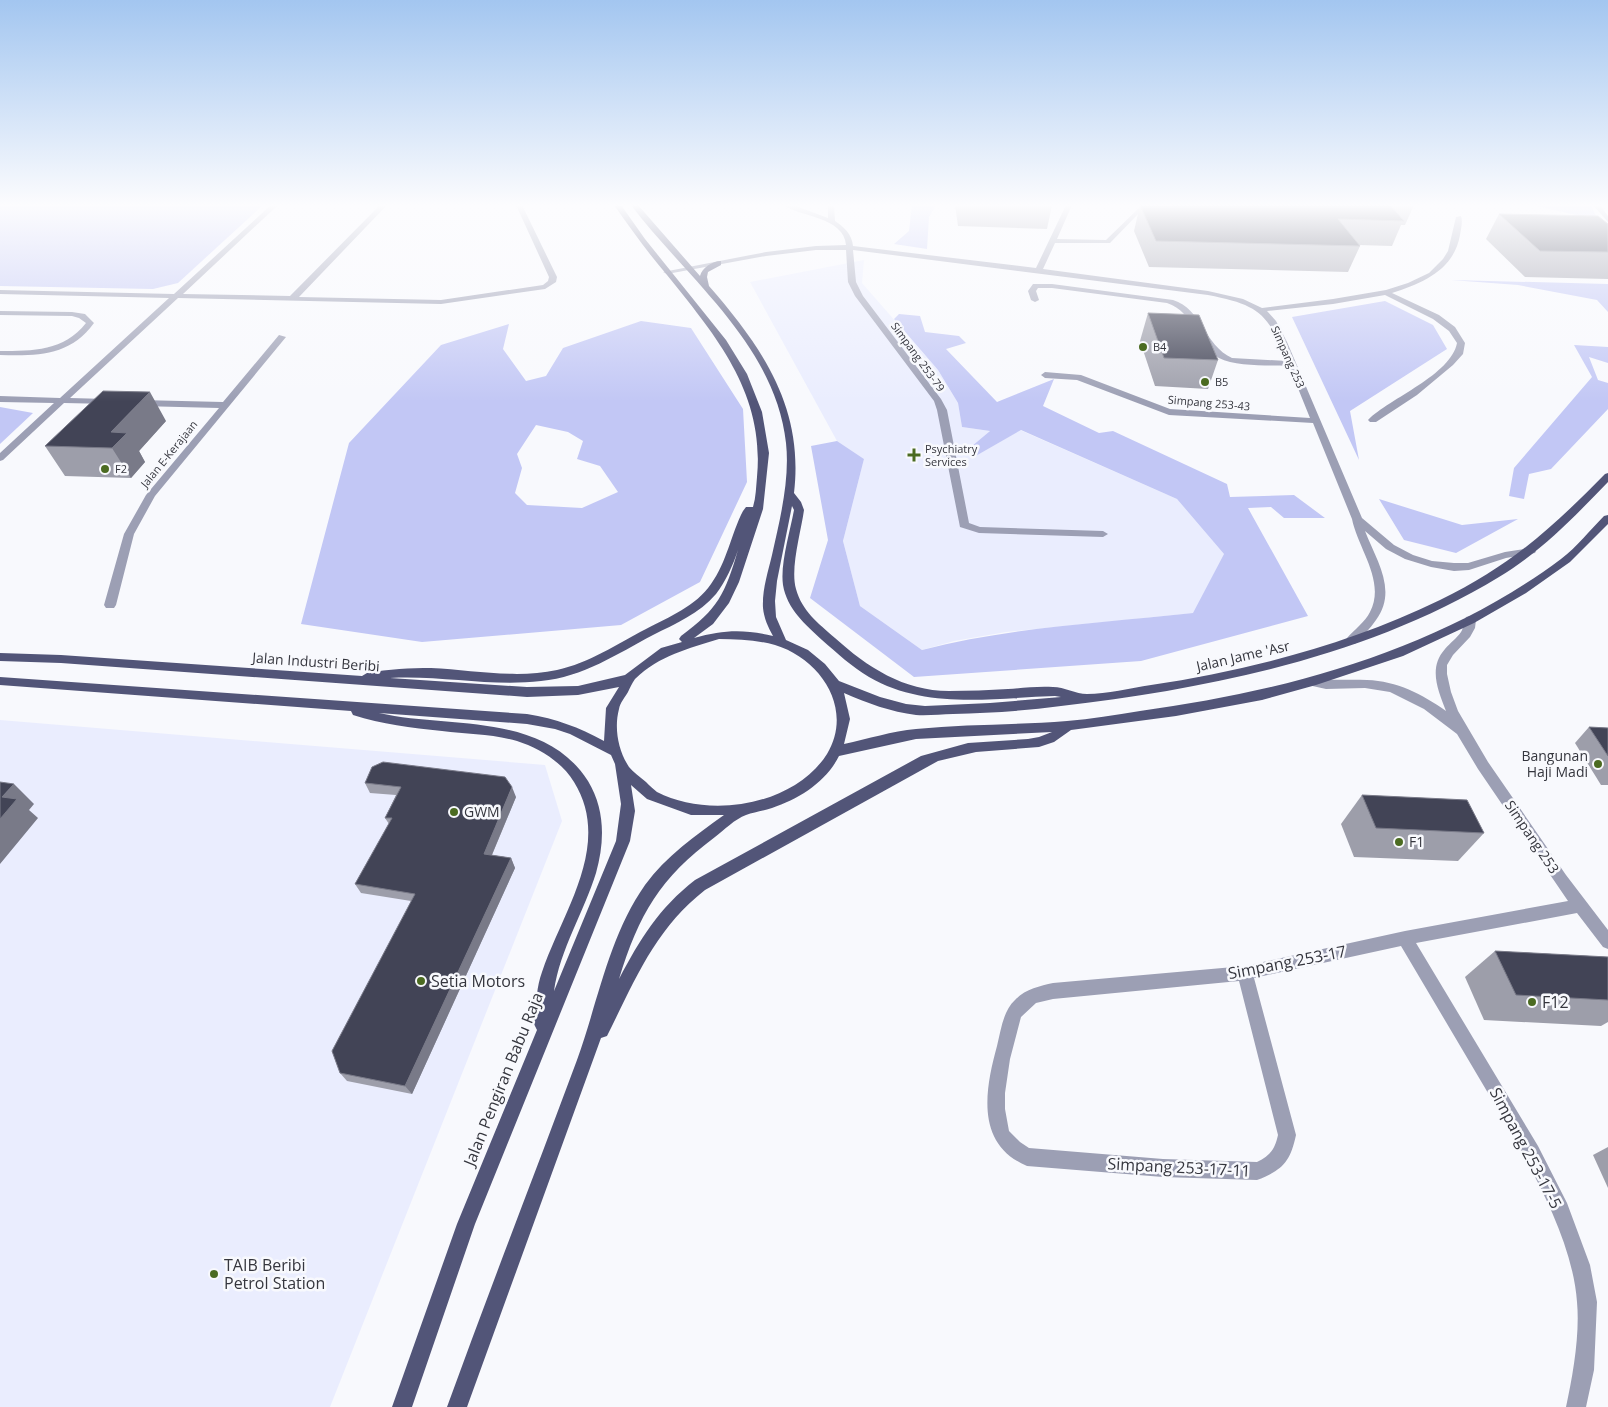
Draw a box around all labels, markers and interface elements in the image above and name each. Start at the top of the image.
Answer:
street label: Simpang 253-79 [888,319,949,394]
street label: Simpang 253 [1268,323,1309,390]
place label: B4 [1153,339,1167,354]
marker: B4 [1137,341,1149,353]
place label: B5 [1215,374,1228,389]
marker: B5 [1199,376,1211,388]
street label: Simpang 253-43 [1167,391,1251,414]
street label: Jalan E-Kerajaan [136,417,200,491]
place label: Psychiatry Services [925,441,978,469]
marker: Psychiatry Services [907,448,921,462]
place label: F2 [115,461,127,476]
marker: F2 [99,463,111,475]
street label: Jalan Jame 'Asr [1192,635,1292,676]
street label: Jalan Industri Beribi [250,647,380,675]
place label: Bangunan Haji Madi [1521,746,1588,781]
marker: Bangunan Haji Madi [1592,758,1604,770]
street label: Simpang 253 [1501,796,1564,877]
place label: GWM [464,802,500,821]
marker: GWM [448,806,460,818]
place label: F1 [1409,832,1424,851]
marker: F1 [1393,836,1405,848]
street label: Simpang 253-17 [1226,940,1348,984]
place label: Setia Motors [431,970,525,992]
marker: Setia Motors [415,975,427,987]
street label: Jalan Pengiran Babu Raja [457,989,548,1171]
place label: F12 [1542,991,1569,1013]
marker: F12 [1526,996,1538,1008]
street label: Simpang 253-17-5 [1485,1084,1567,1212]
street label: Simpang 253-17-11 [1107,1152,1251,1182]
place label: TAIB Beribi Petrol Station [224,1254,325,1294]
marker: TAIB Beribi Petrol Station [208,1268,220,1280]

